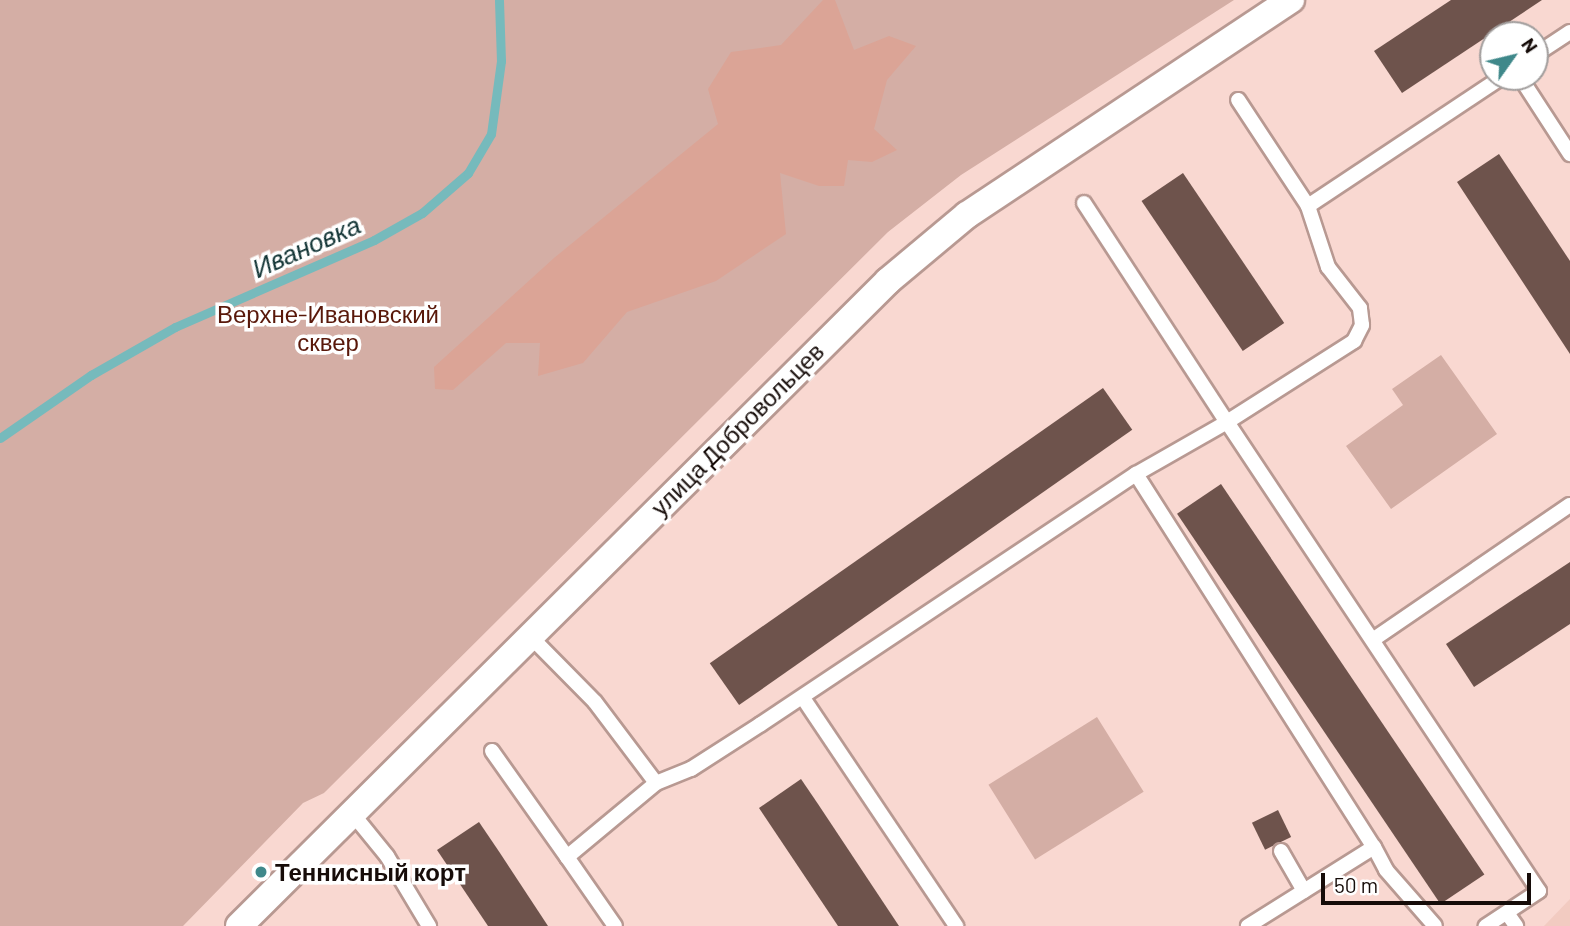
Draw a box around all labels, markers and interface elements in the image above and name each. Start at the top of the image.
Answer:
north arrow [1479,21,1549,91]
text: N [1517,33,1543,57]
water label: Ивановка [247,208,365,284]
park label: Верхне-Ивановский сквер [217,300,439,356]
street label: улица Добровольцев [645,337,829,521]
place label: Теннисный корт [275,858,466,886]
scale bar [1325,860,1535,904]
marker: Теннисный корт [253,864,269,880]
text: 50 m [1334,872,1378,897]

